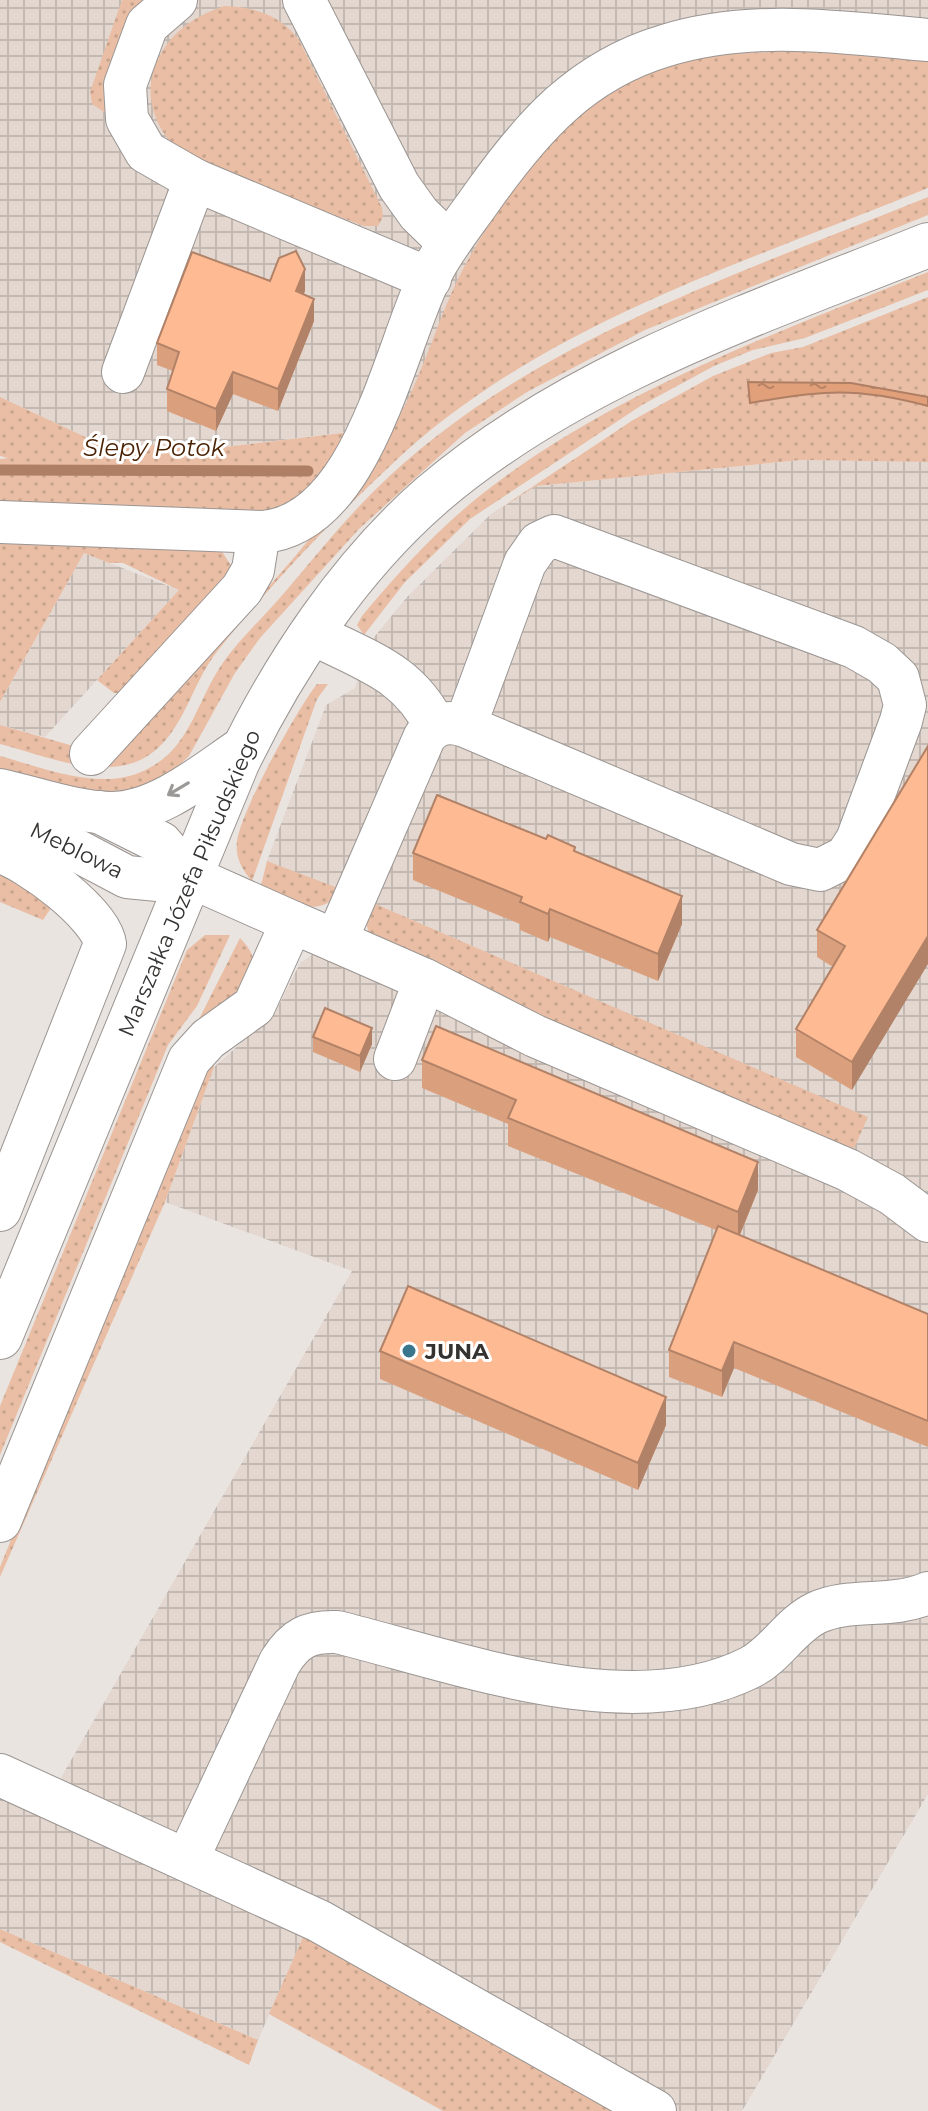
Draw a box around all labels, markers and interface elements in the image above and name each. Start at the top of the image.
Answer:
water label: Ślepy Potok [83,433,226,462]
street label: Marszałka Józefa Piłsudskiego [112,726,267,1041]
one-way arrow [167,781,190,797]
street label: Meblowa [26,816,128,885]
place label: JUNA [424,1338,490,1365]
marker: JUNA [400,1342,418,1360]

